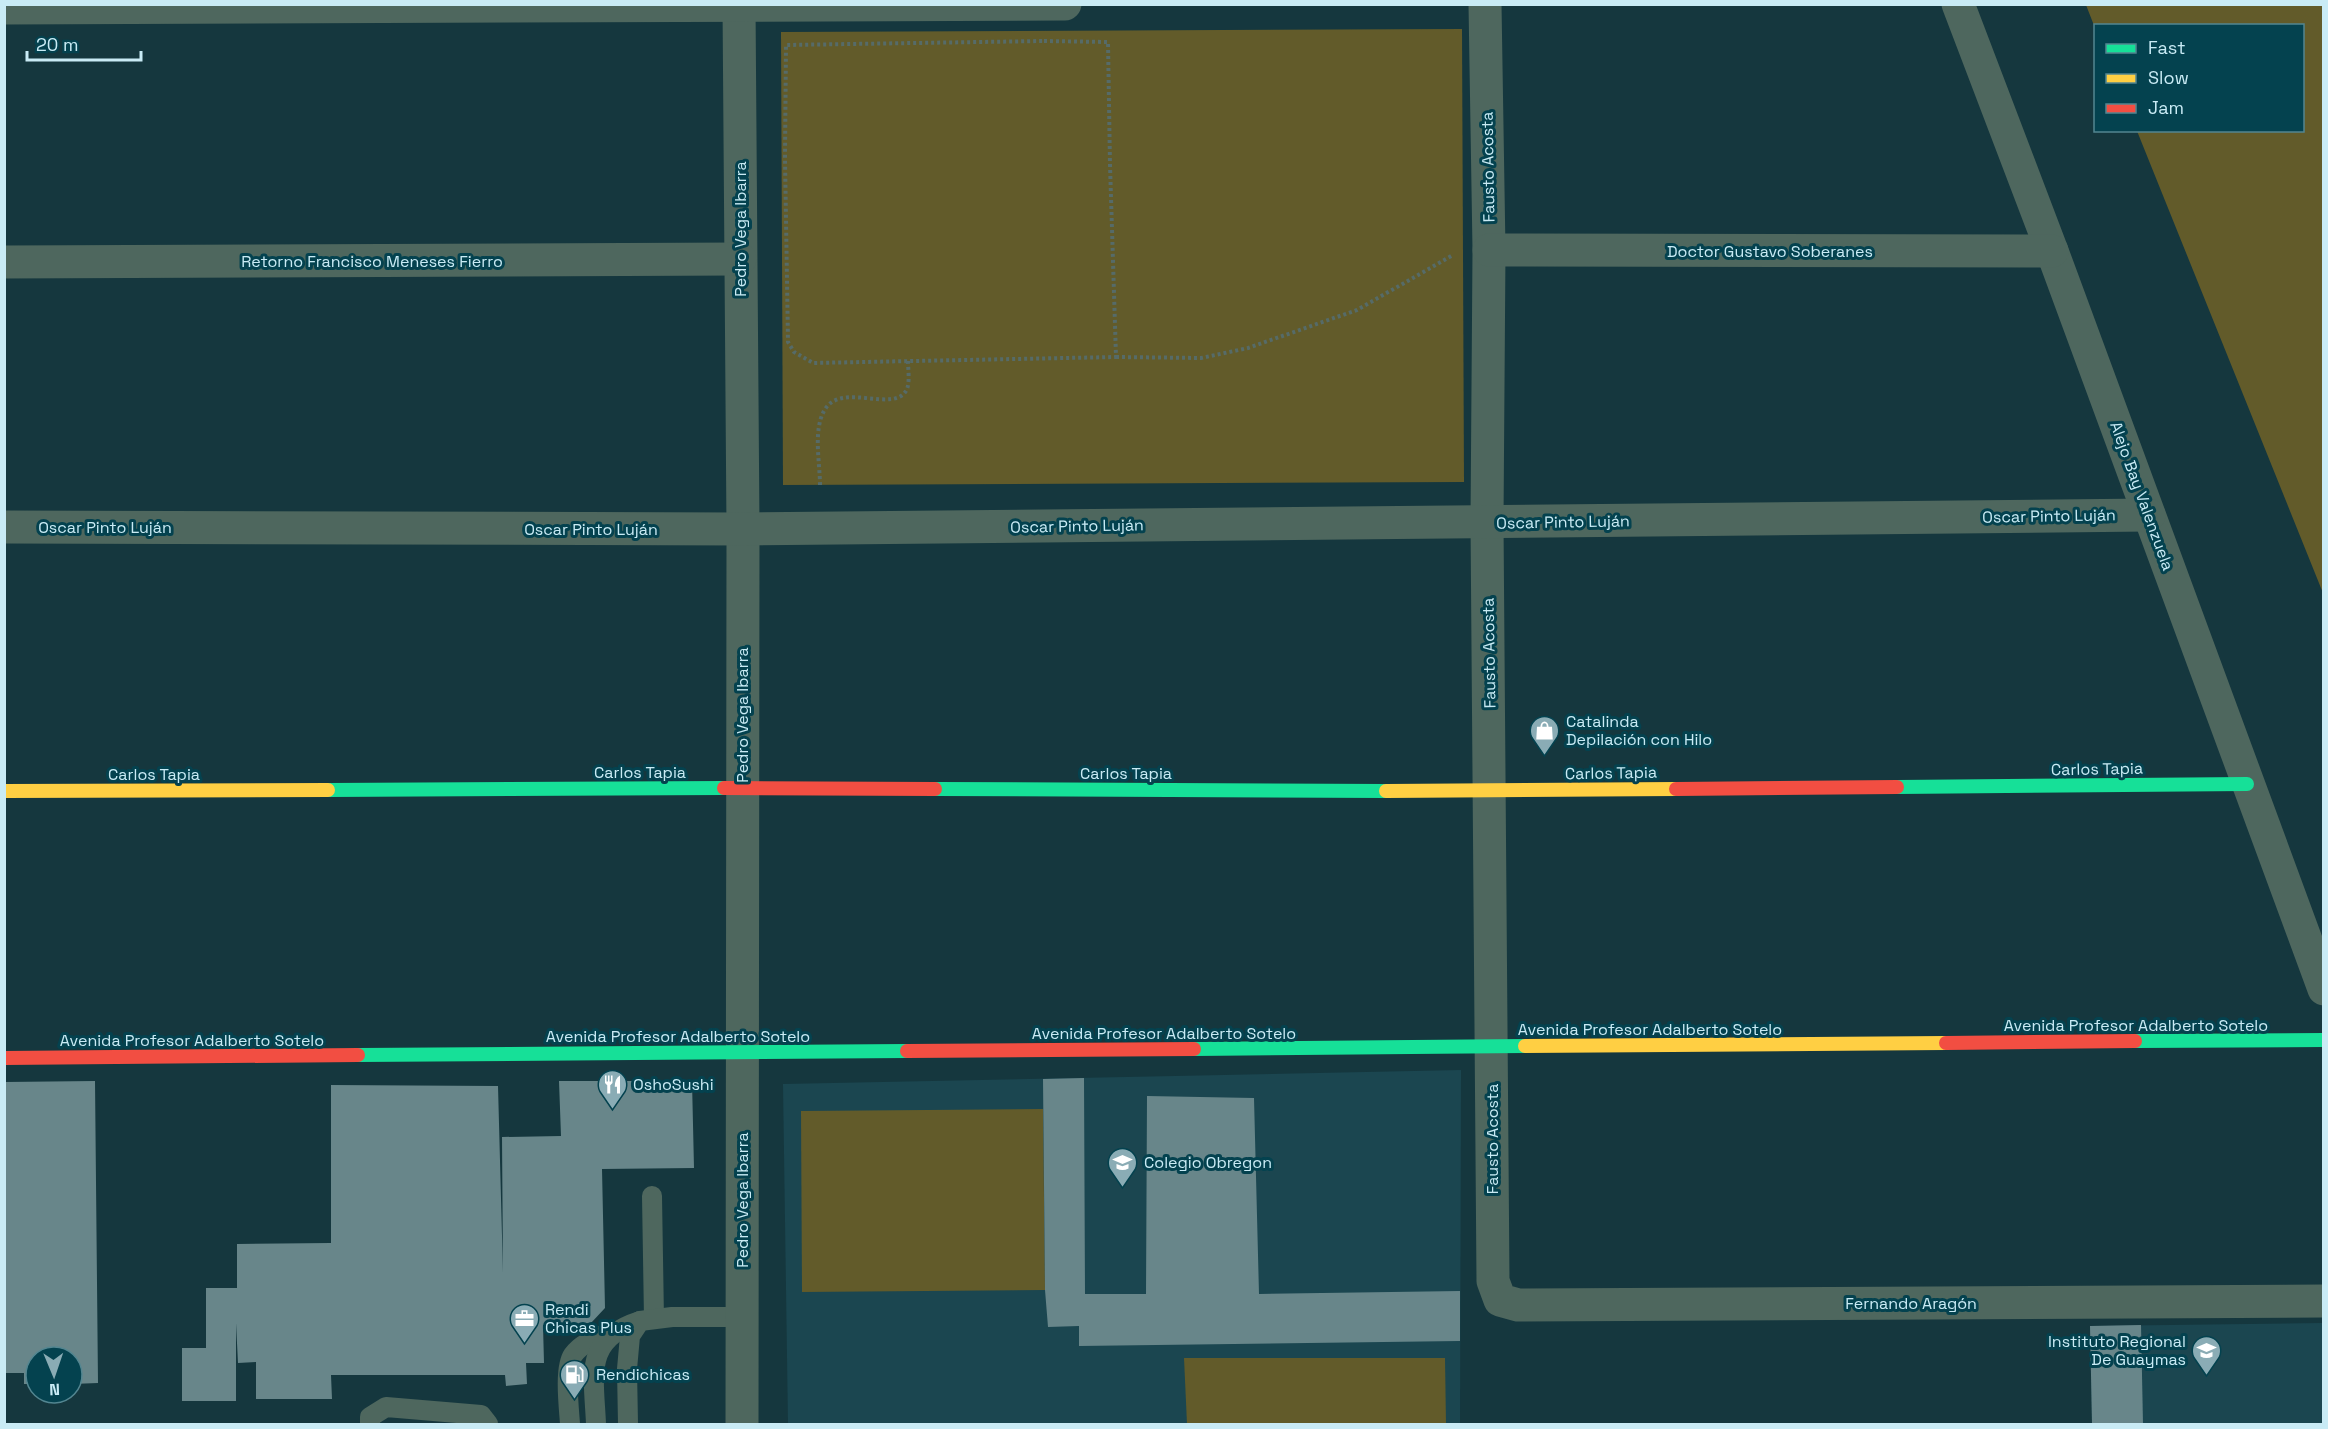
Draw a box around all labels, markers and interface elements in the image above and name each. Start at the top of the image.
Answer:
scale bar [27,24,141,62]
legend [2094,24,2304,132]
text: 20 m [36,33,79,56]
text: Fast [2148,36,2185,59]
text: Slow [2148,66,2189,89]
text: Jam [2148,96,2184,119]
street label: Fausto Acosta [1477,111,1499,223]
street label: Pedro Vega Ibarra [730,161,751,297]
street label: Doctor Gustavo Soberanes [1667,241,1873,262]
street label: Retorno Francisco Meneses Fierro [241,251,503,272]
street label: Alejo Bay Valenzuela [2105,419,2179,573]
street label: Oscar Pinto Luján [1982,504,2116,528]
street label: Oscar Pinto Luján [1496,510,1630,534]
street label: Oscar Pinto Luján [1010,514,1144,538]
street label: Oscar Pinto Luján [38,517,172,538]
street label: Oscar Pinto Luján [524,519,658,540]
street label: Fausto Acosta [1478,597,1500,709]
street label: Pedro Vega Ibarra [732,647,753,783]
place label: Catalinda Depilación con Hilo [1566,711,1712,750]
shop icon: Catalinda Depilación con Hilo [1529,714,1561,756]
street label: Carlos Tapia [2051,758,2143,780]
street label: Carlos Tapia [594,762,686,783]
street label: Carlos Tapia [1565,762,1657,784]
street label: Carlos Tapia [1080,763,1172,784]
street label: Carlos Tapia [108,764,200,785]
street label: Avenida Profesor Adalberto Sotelo [2004,1015,2268,1036]
street label: Avenida Profesor Adalberto Sotelo [1518,1019,1782,1040]
street label: Avenida Profesor Adalberto Sotelo [1032,1023,1296,1044]
street label: Avenida Profesor Adalberto Sotelo [546,1026,810,1047]
street label: Avenida Profesor Adalberto Sotelo [60,1030,324,1051]
restaurant icon: OshoSushi [596,1068,628,1110]
place label: OshoSushi [633,1074,714,1095]
street label: Fausto Acosta [1482,1084,1503,1194]
street label: Pedro Vega Ibarra [732,1132,753,1268]
school or university icon: Colegio Obregon [1107,1146,1139,1188]
place label: Colegio Obregon [1144,1152,1272,1173]
street label: Fernando Aragón [1845,1293,1977,1314]
place label: Rendi Chicas Plus [545,1299,632,1338]
office icon: Rendi Chicas Plus [508,1302,540,1344]
place label: Instituto Regional De Guaymas [2048,1331,2186,1370]
school or university icon: Instituto Regional De Guaymas [2191,1334,2223,1376]
north arrow [24,1345,84,1405]
fuel station icon: Rendichicas [559,1358,591,1400]
place label: Rendichicas [596,1364,690,1385]
text: N [49,1379,60,1400]

